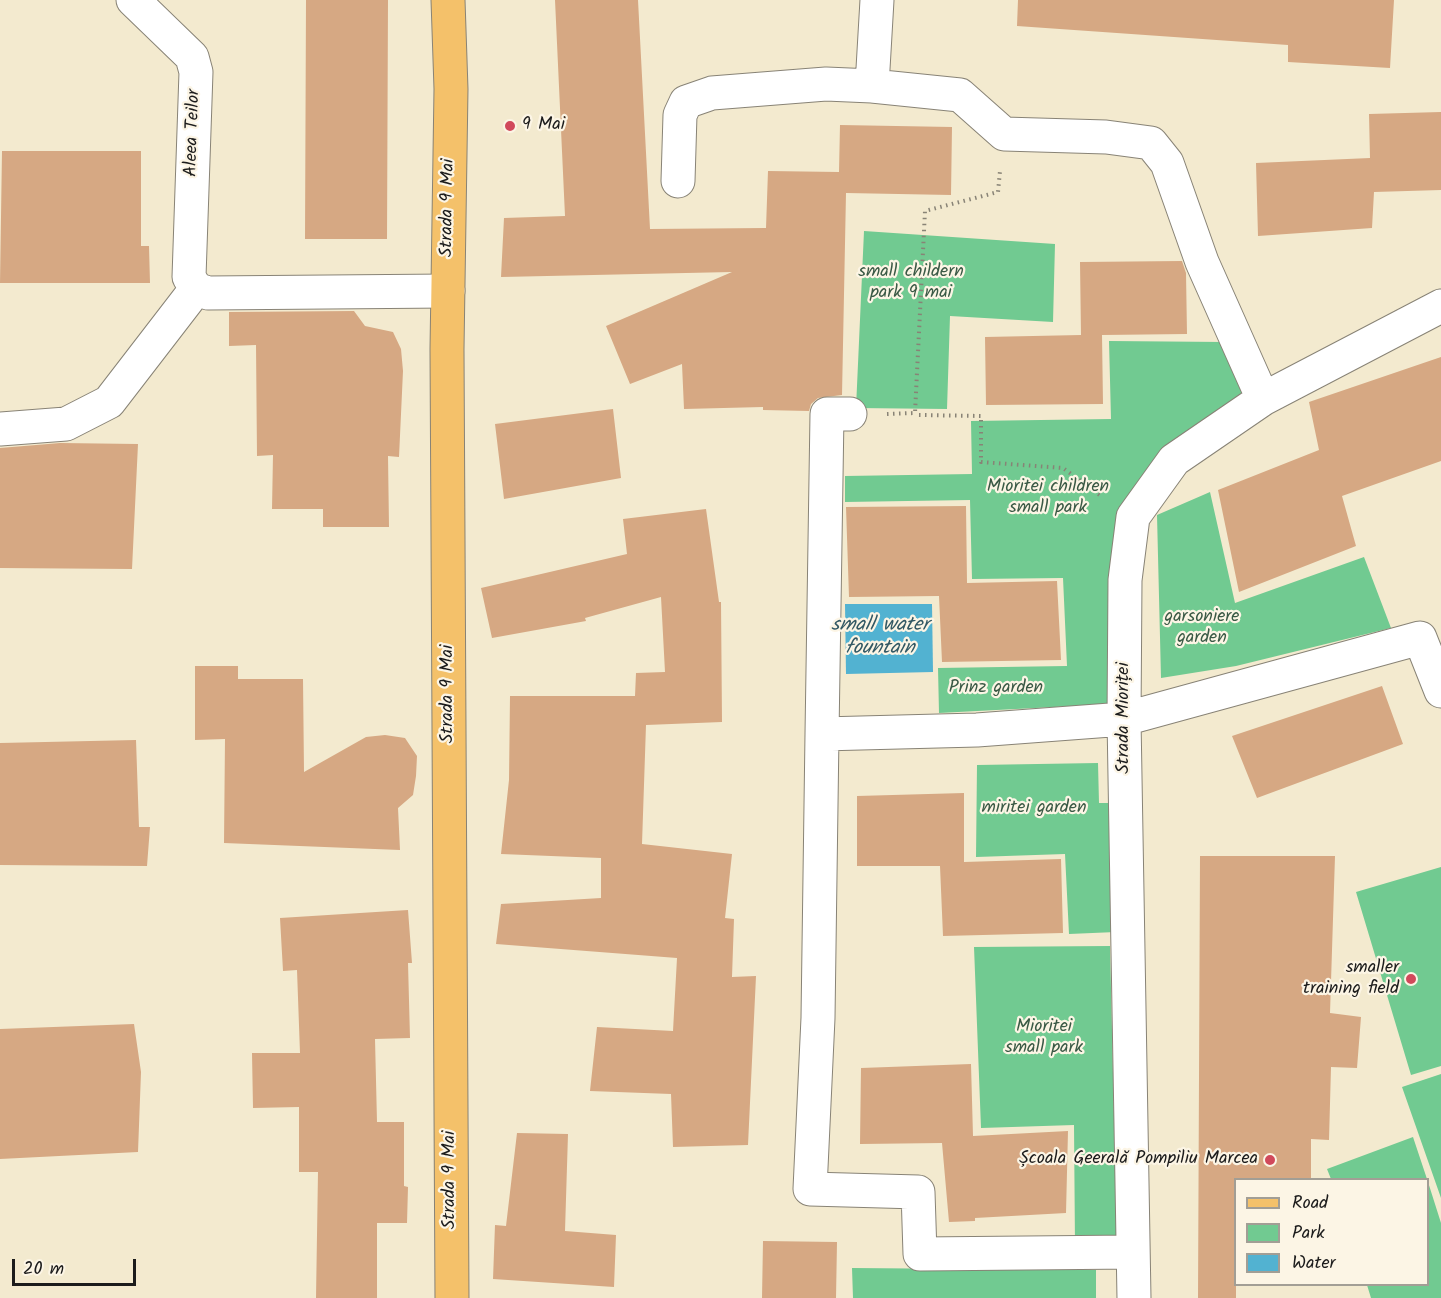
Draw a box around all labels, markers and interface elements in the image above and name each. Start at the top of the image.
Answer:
street label: Aleea Teilor [182,89,206,177]
place label: 9 Mai [522,115,565,137]
marker: 9 Mai [503,119,517,133]
street label: Strada 9 Mai [437,159,461,257]
park label: small childern park 9 mai [858,262,964,304]
park label: Mioritei children small park [987,477,1109,520]
park label: garsoniere garden [1165,607,1239,650]
water label: small water fountain [831,615,929,662]
street label: Strada 9 Mai [438,645,460,743]
street label: Strada Mioriței [1114,662,1136,774]
park label: Prinz garden [949,678,1043,700]
park label: miritei garden [981,798,1087,820]
place label: smaller training field [1303,958,1399,1000]
marker: smaller training field [1404,972,1418,986]
park label: Mioritei small park [1005,1017,1083,1060]
street label: Strada 9 Mai [440,1131,462,1229]
place label: Școala Geerală Pompiliu Marcea [1019,1149,1258,1171]
marker: Școala Geerală Pompiliu Marcea [1263,1153,1277,1167]
legend [1234,1178,1429,1286]
text: Road [1292,1189,1328,1218]
text: Park [1292,1219,1325,1248]
scale bar [15,1247,140,1285]
text: Water [1292,1249,1336,1278]
text: 20 m [23,1255,64,1284]

